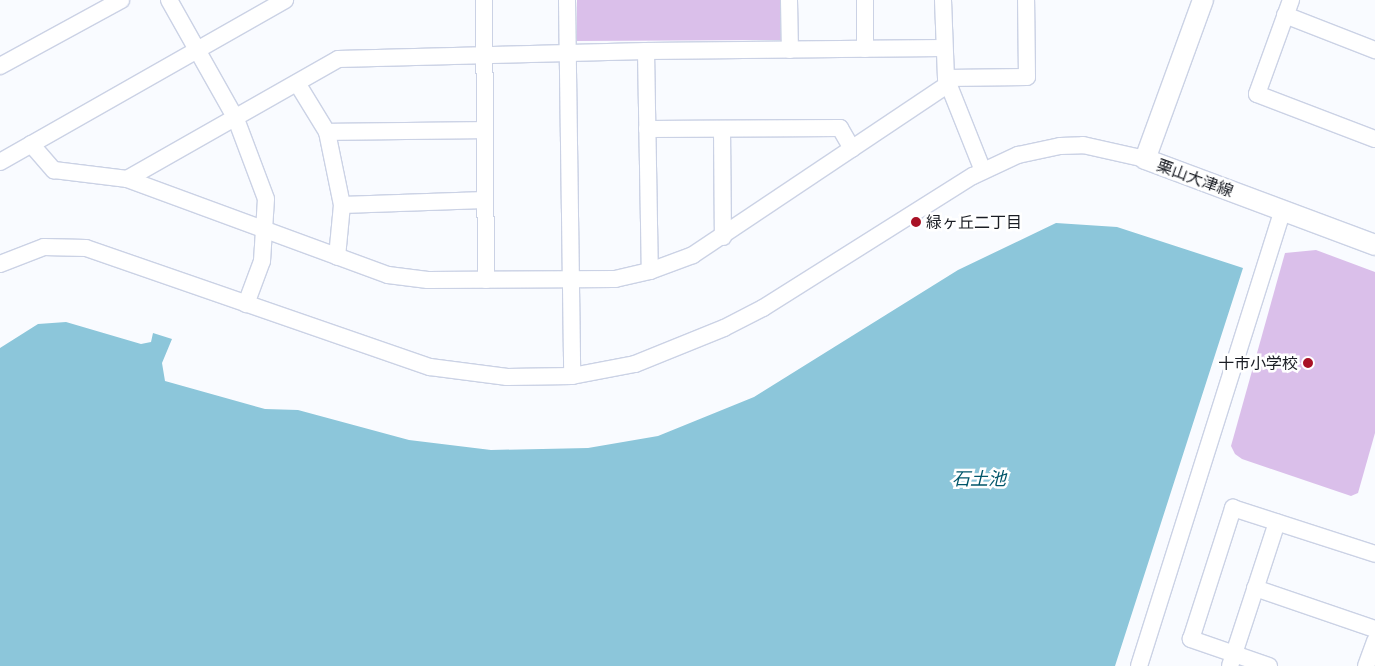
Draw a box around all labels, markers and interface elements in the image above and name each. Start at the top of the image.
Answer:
street label: 栗山大津線 [1154,155,1236,201]
place label: 緑ヶ丘二丁目 [926,212,1022,232]
marker: 緑ヶ丘二丁目 [910,216,922,228]
place label: 十市小学校 [1218,353,1298,373]
marker: 十市小学校 [1302,357,1314,369]
water label: 石土池 [952,467,1006,489]

